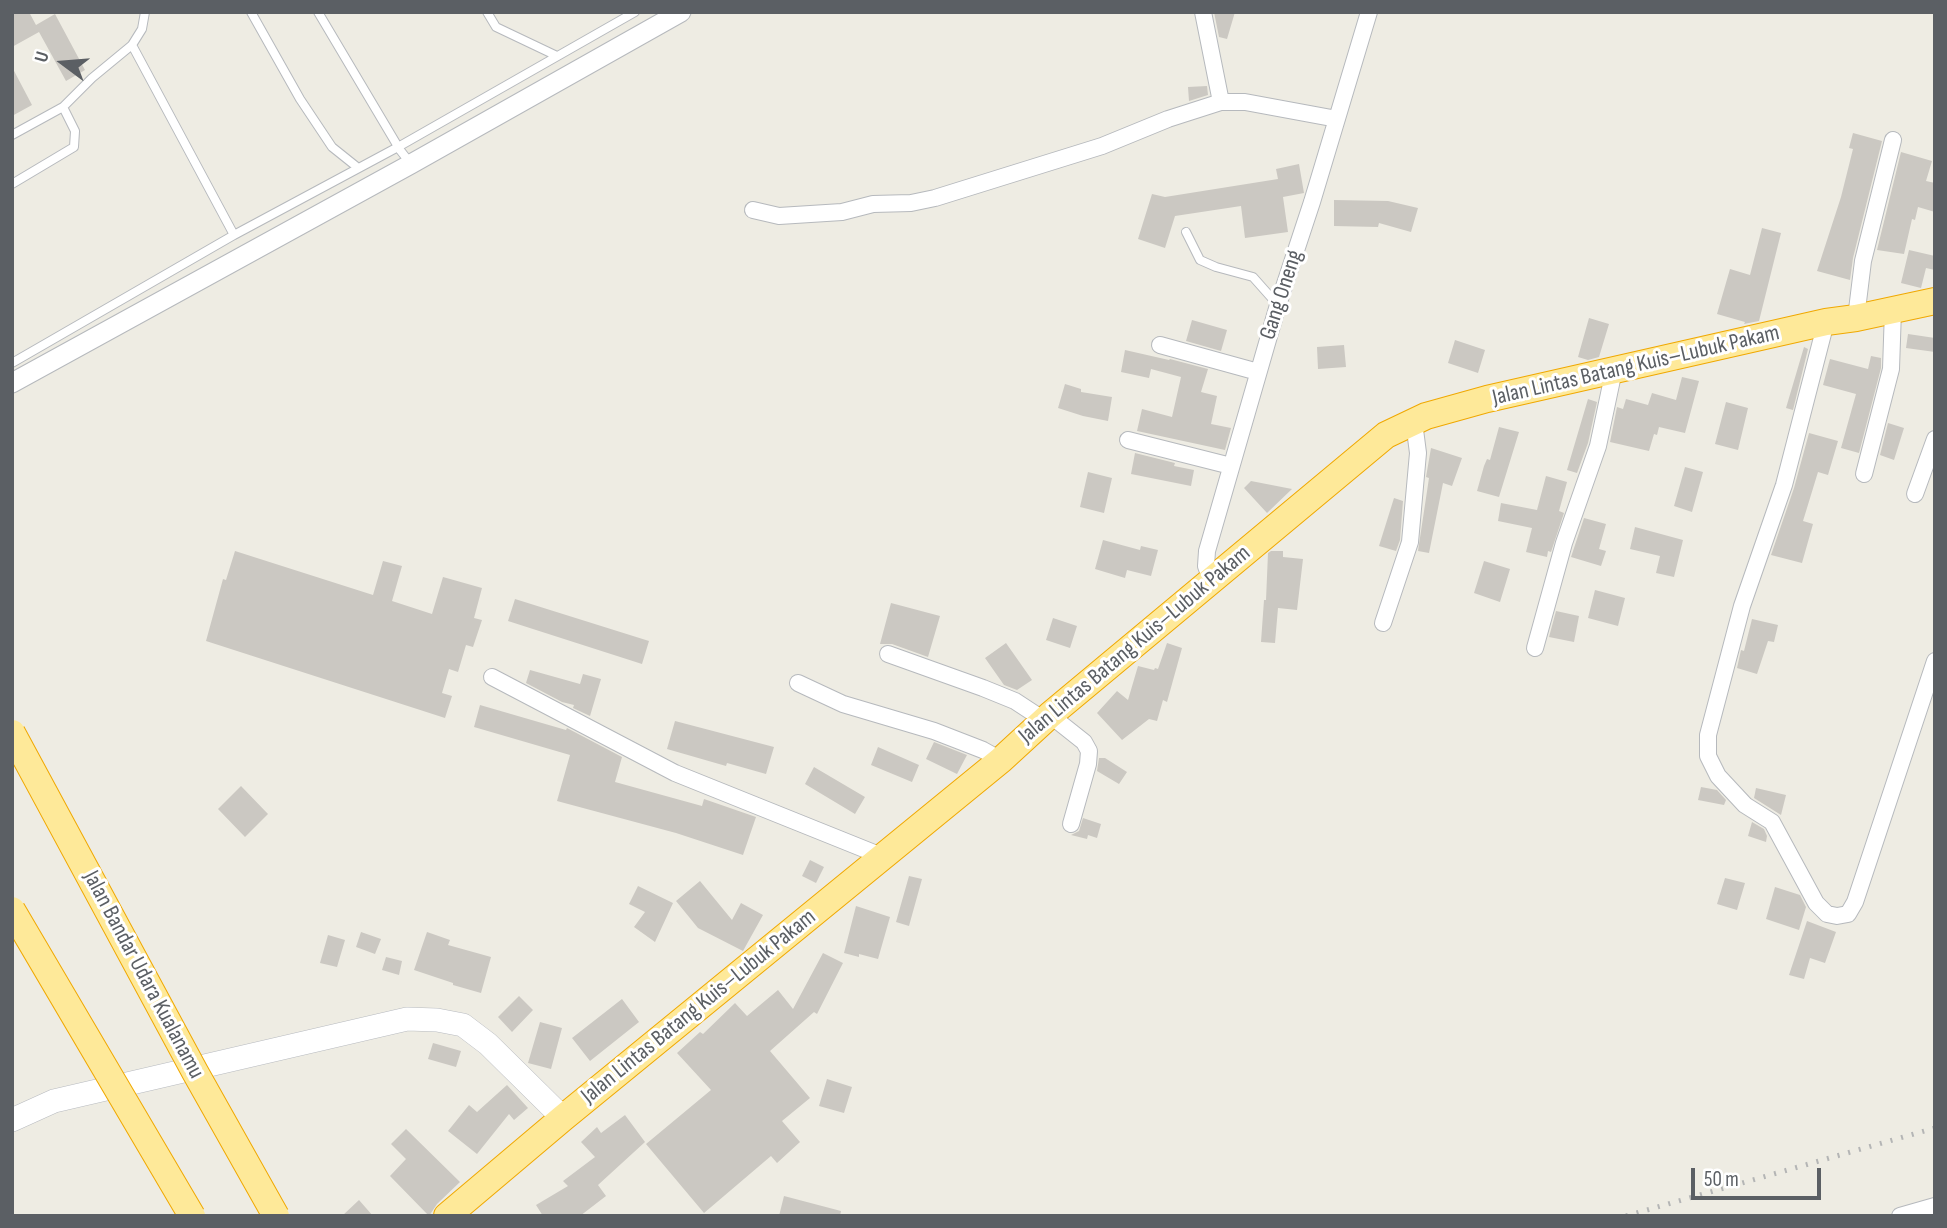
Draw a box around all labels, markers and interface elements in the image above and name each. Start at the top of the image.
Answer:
north arrow [28,28,98,98]
text: U [30,49,55,65]
street label: Gang Oneng [1255,247,1309,343]
street label: Jalan Lintas Batang Kuis–Lubuk Pakam [1490,320,1782,412]
street label: Jalan Lintas Batang Kuis–Lubuk Pakam [1014,540,1256,750]
street label: Jalan Bandar Udara Kualanamu [77,866,209,1084]
street label: Jalan Lintas Batang Kuis–Lubuk Pakam [576,904,822,1110]
scale bar [1695,1154,1825,1198]
text: 50 m [1704,1167,1739,1192]

